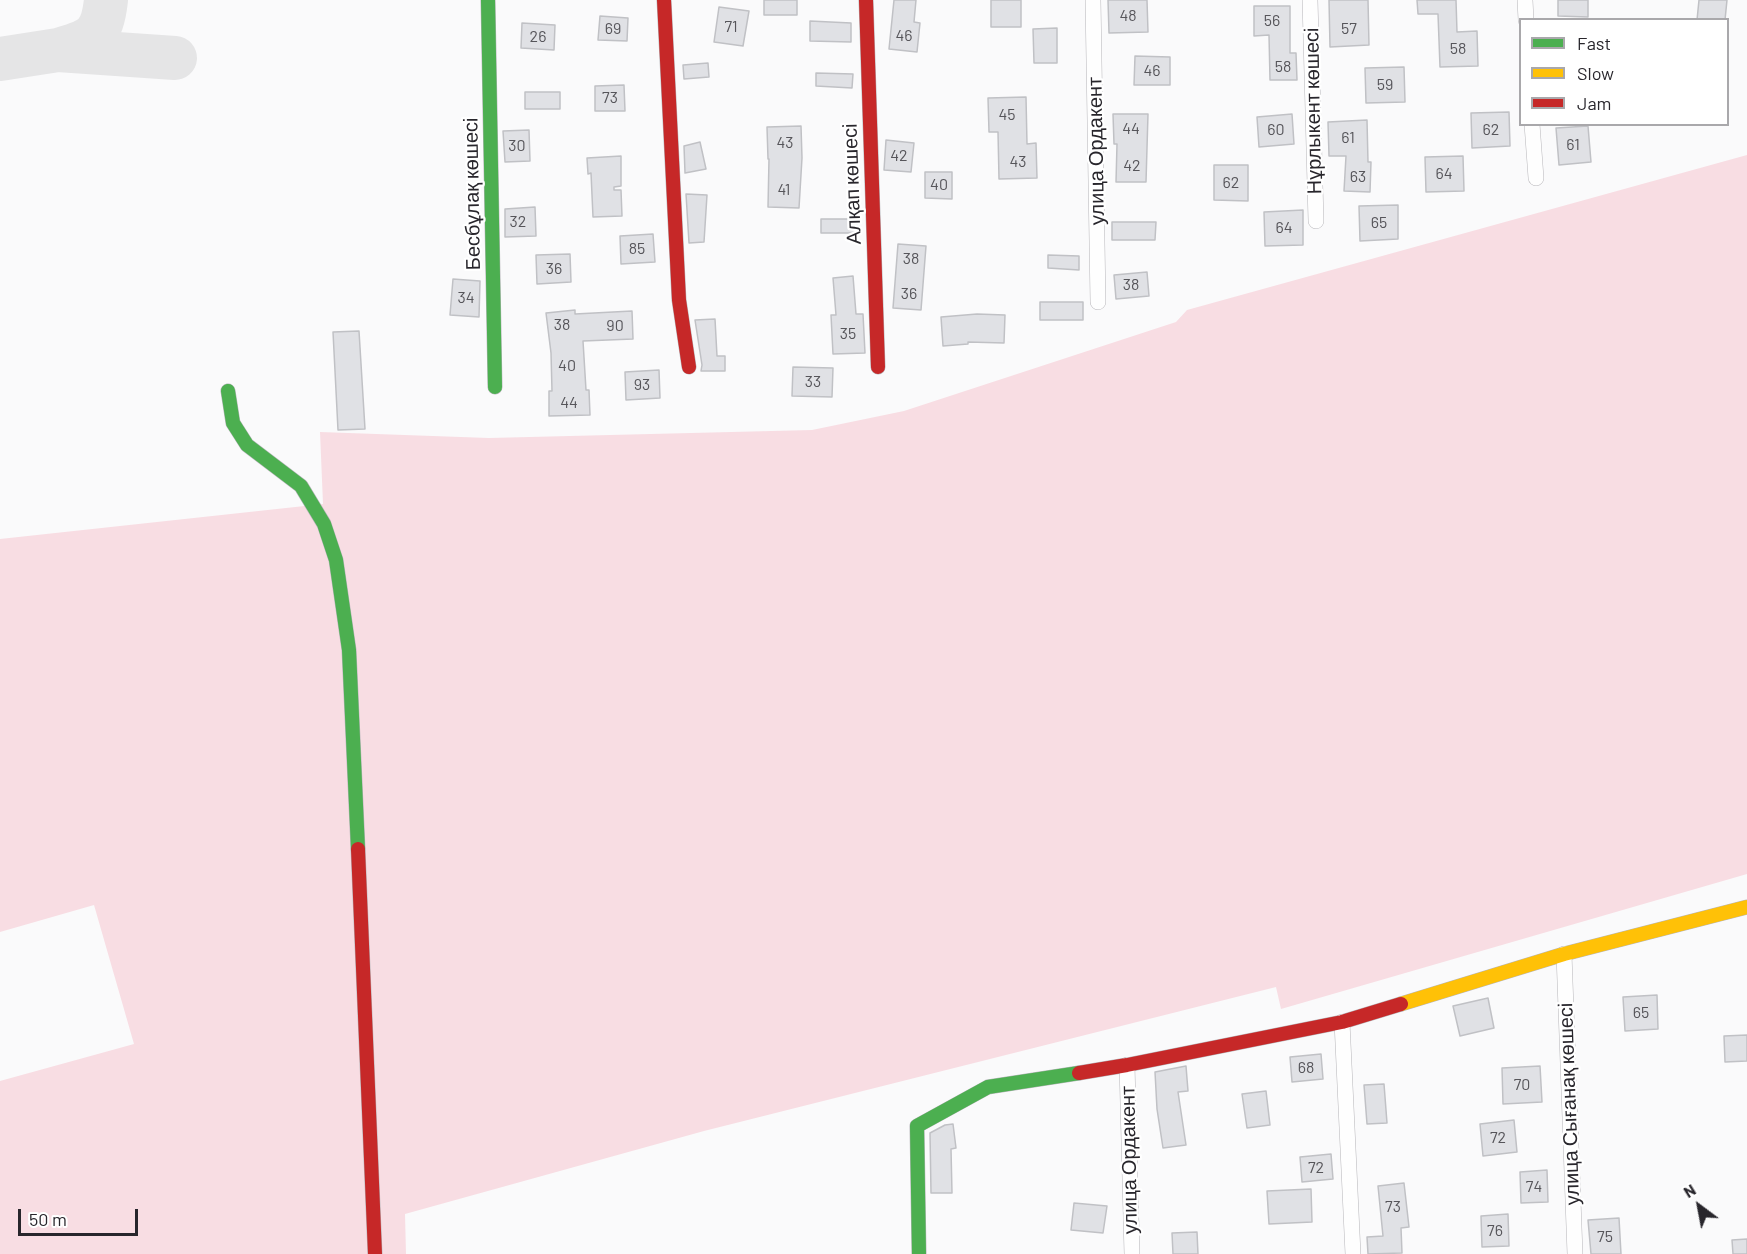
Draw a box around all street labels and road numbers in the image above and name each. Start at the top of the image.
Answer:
street label: Нұрлыкент көшесі [1300,27,1326,195]
street label: улица Ордакент [1083,77,1109,225]
street label: Бесбұлақ көшесі [459,117,485,271]
street label: Алқап көшесі [838,123,866,245]
street label: улица Сығанақ көшесі [1553,1002,1585,1206]
street label: улица Ордакент [1116,1086,1142,1234]

